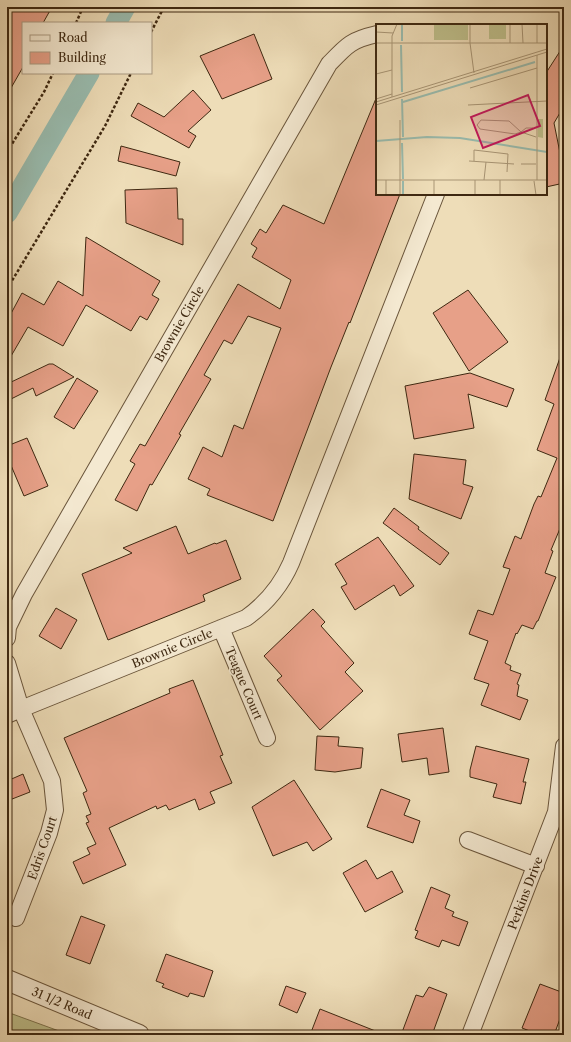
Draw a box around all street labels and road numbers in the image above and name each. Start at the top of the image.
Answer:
street label: Brownie Circle [151,283,207,365]
street label: Brownie Circle [129,625,215,671]
street label: Teague Court [222,644,266,722]
street label: Edris Court [24,814,60,882]
street label: Perkins Drive [504,854,546,932]
street label: 31 1/2 Road [30,984,95,1023]

